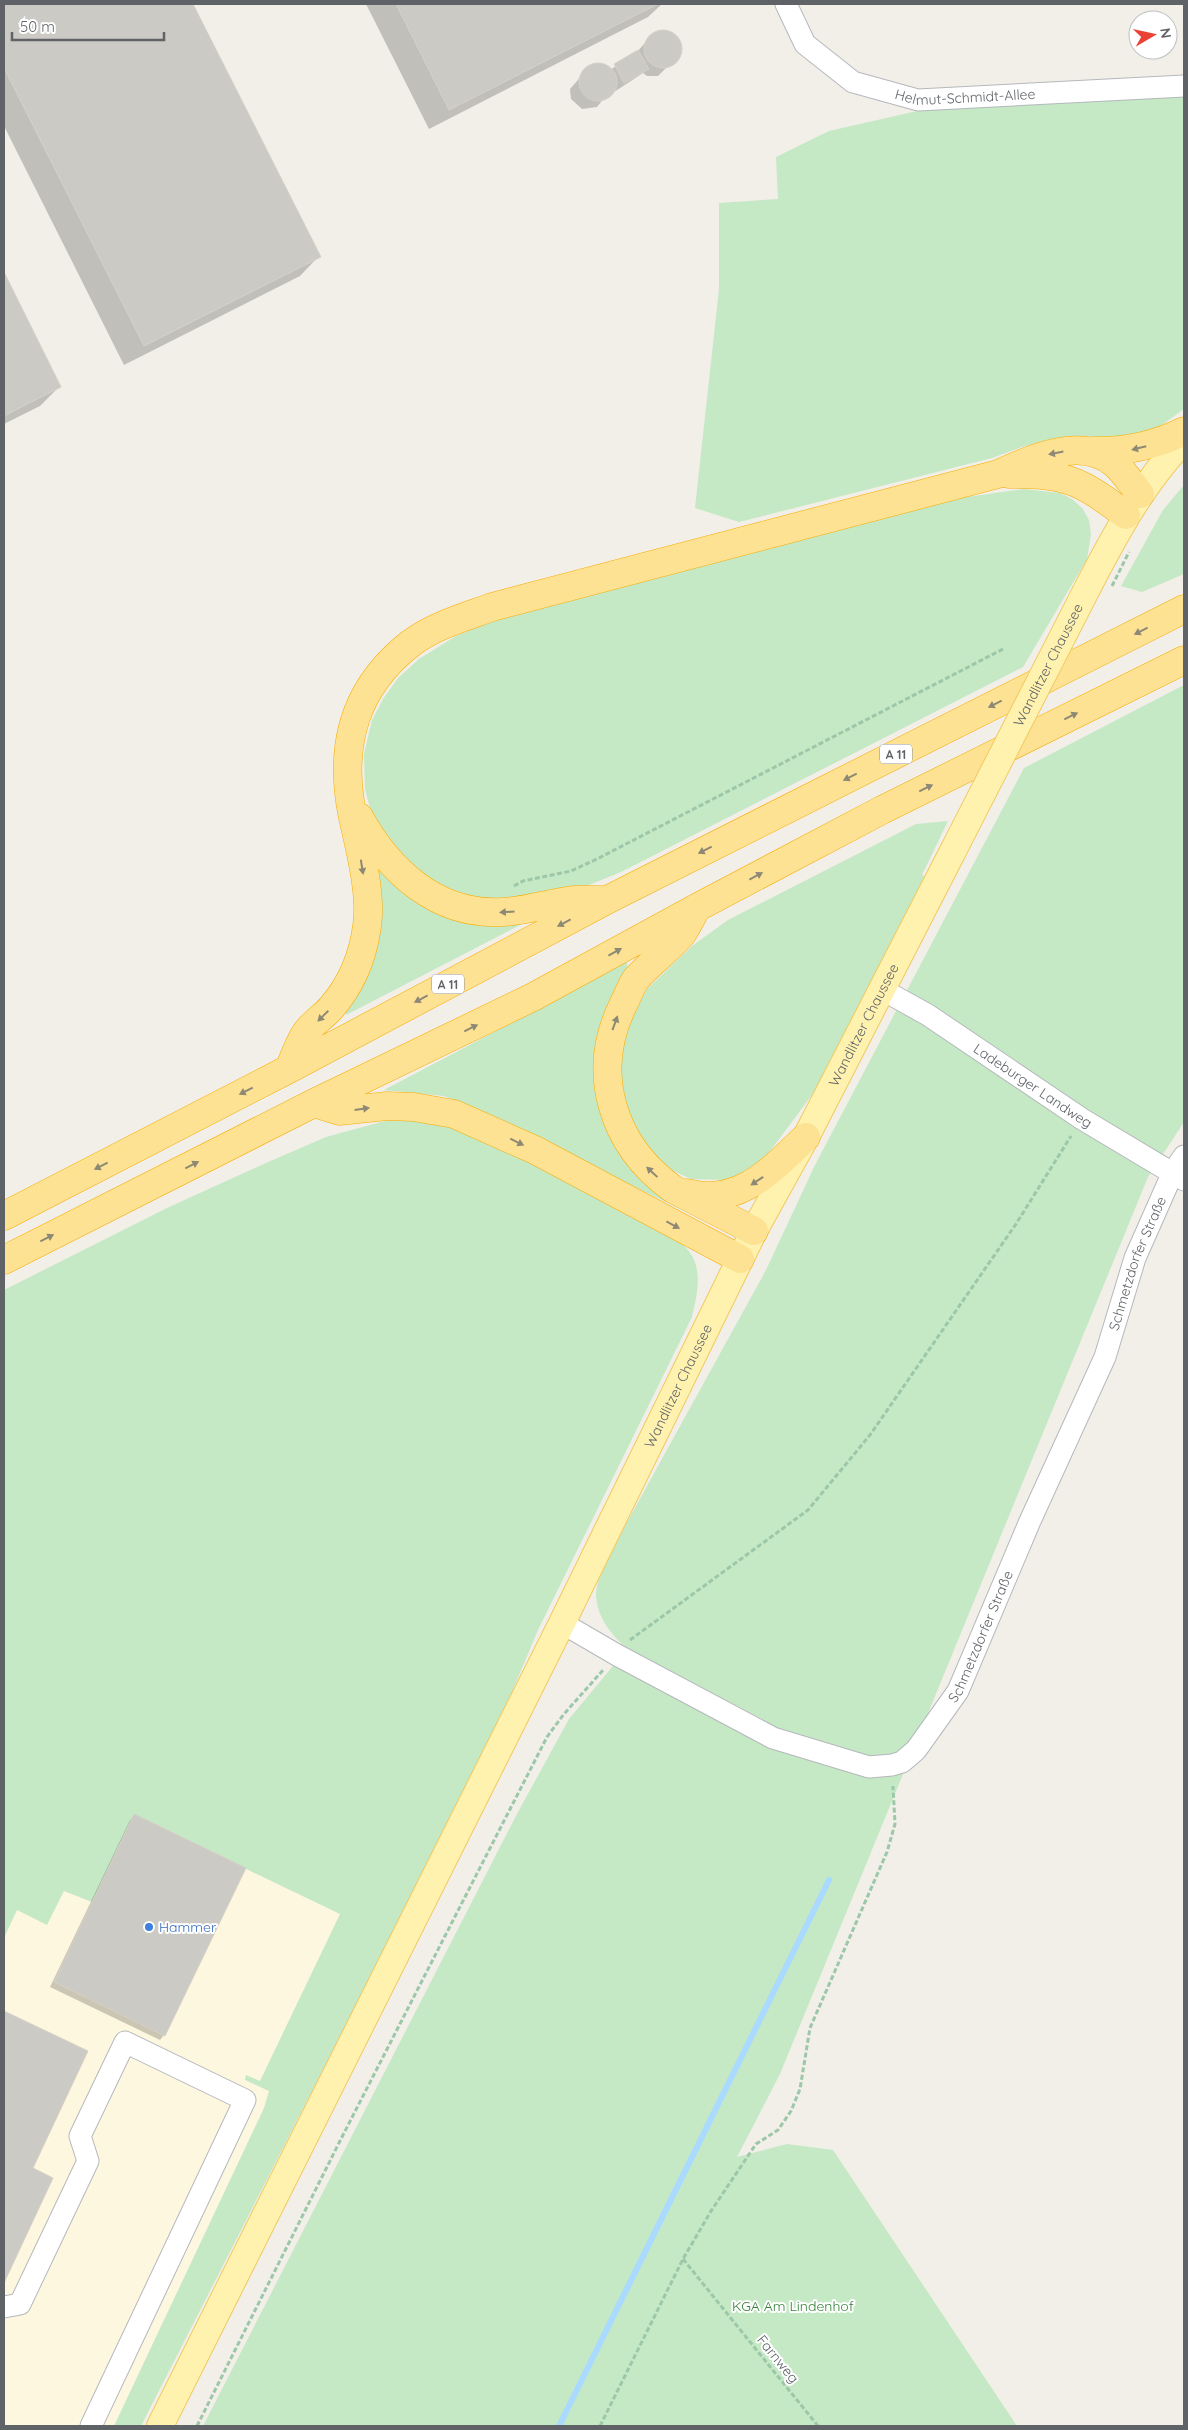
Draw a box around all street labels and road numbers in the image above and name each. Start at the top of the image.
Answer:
street label: Helmut-Schmidt-Allee [893,85,1036,109]
street label: Wandlitzer Chaussee [1009,600,1087,729]
road number: A 11 [880,744,912,764]
street label: Wandlitzer Chaussee [825,960,903,1089]
road number: A 11 [432,974,464,994]
street label: Ladeburger Landweg [970,1039,1095,1132]
street label: Schmetzdorfer Straße [1105,1193,1170,1333]
street label: Wandlitzer Chaussee [640,1321,716,1451]
street label: Schmetzdorfer Straße [944,1568,1017,1706]
street label: Farnweg [753,2331,803,2387]

